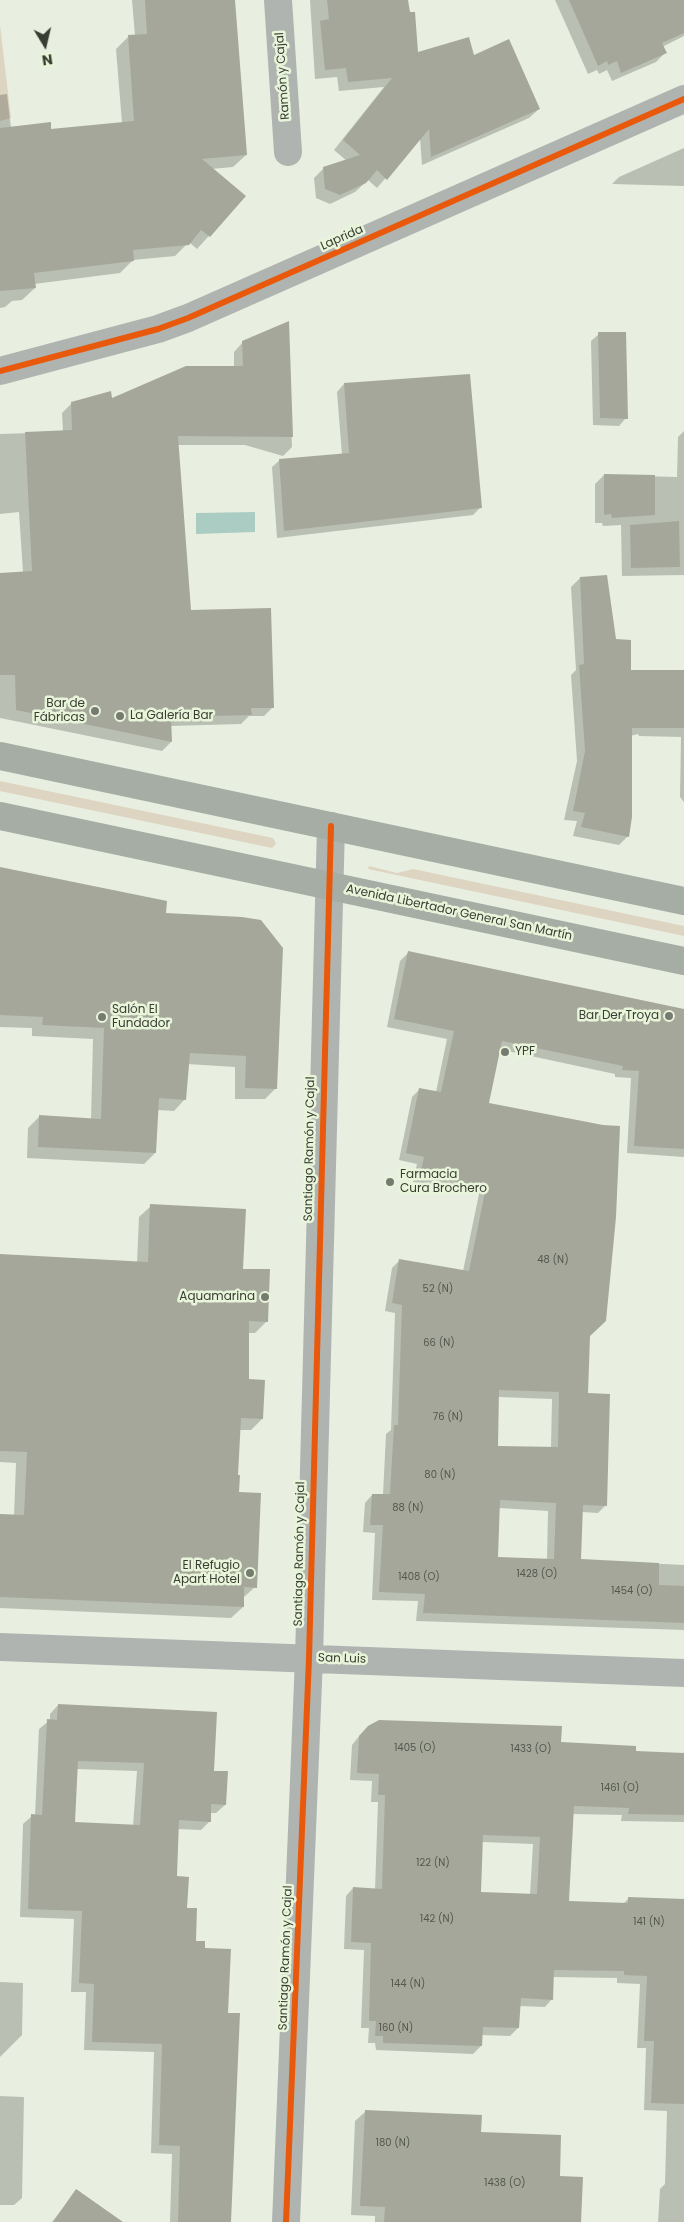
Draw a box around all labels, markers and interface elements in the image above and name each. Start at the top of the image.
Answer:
north arrow [20,20,70,70]
street label: Ramón y Cajal [273,32,293,120]
text: N [41,49,54,71]
street label: Laprida [318,222,366,254]
place label: Bar de Fábricas [34,697,85,725]
marker: Bar de Fábricas [89,705,101,717]
place label: La Galería Bar [130,709,213,723]
marker: La Galería Bar [114,710,126,722]
street label: Avenida Libertador General San Martín [345,882,573,944]
place label: Salón El Fundador [112,1003,170,1031]
place label: Bar Der Troya [579,1009,659,1023]
marker: Bar Der Troya [663,1010,675,1022]
marker: Salón El Fundador [96,1011,108,1023]
place label: YPF [515,1045,535,1059]
marker: YPF [499,1046,511,1058]
street label: Santiago Ramón y Cajal [302,1076,318,1222]
place label: Farmacia Cura Brochero [400,1168,487,1196]
marker: Farmacia Cura Brochero [384,1176,396,1188]
house number: 48 (N) [537,1254,569,1266]
house number: 52 (N) [423,1283,453,1295]
place label: Aquamarina [179,1290,255,1304]
marker: Aquamarina [259,1291,271,1303]
house number: 66 (N) [423,1337,455,1349]
house number: 76 (N) [433,1411,463,1423]
house number: 80 (N) [424,1469,456,1481]
street label: Santiago Ramón y Cajal [292,1481,308,1627]
house number: 88 (N) [392,1502,424,1514]
place label: El Refugio Apart Hotel [173,1559,240,1587]
marker: El Refugio Apart Hotel [244,1567,256,1579]
house number: 1428 (O) [516,1568,558,1580]
house number: 1408 (O) [398,1571,440,1583]
house number: 1454 (O) [611,1585,653,1597]
street label: San Luis [318,1651,366,1667]
house number: 1405 (O) [394,1742,436,1754]
house number: 1433 (O) [511,1743,551,1755]
house number: 1461 (O) [601,1782,639,1794]
house number: 122 (N) [416,1857,450,1869]
street label: Santiago Ramón y Cajal [276,1885,296,2031]
house number: 142 (N) [420,1913,454,1925]
house number: 141 (N) [633,1916,665,1928]
house number: 144 (N) [391,1978,425,1990]
house number: 160 (N) [379,2022,413,2034]
house number: 180 (N) [376,2137,410,2149]
house number: 1438 (O) [484,2177,526,2189]

